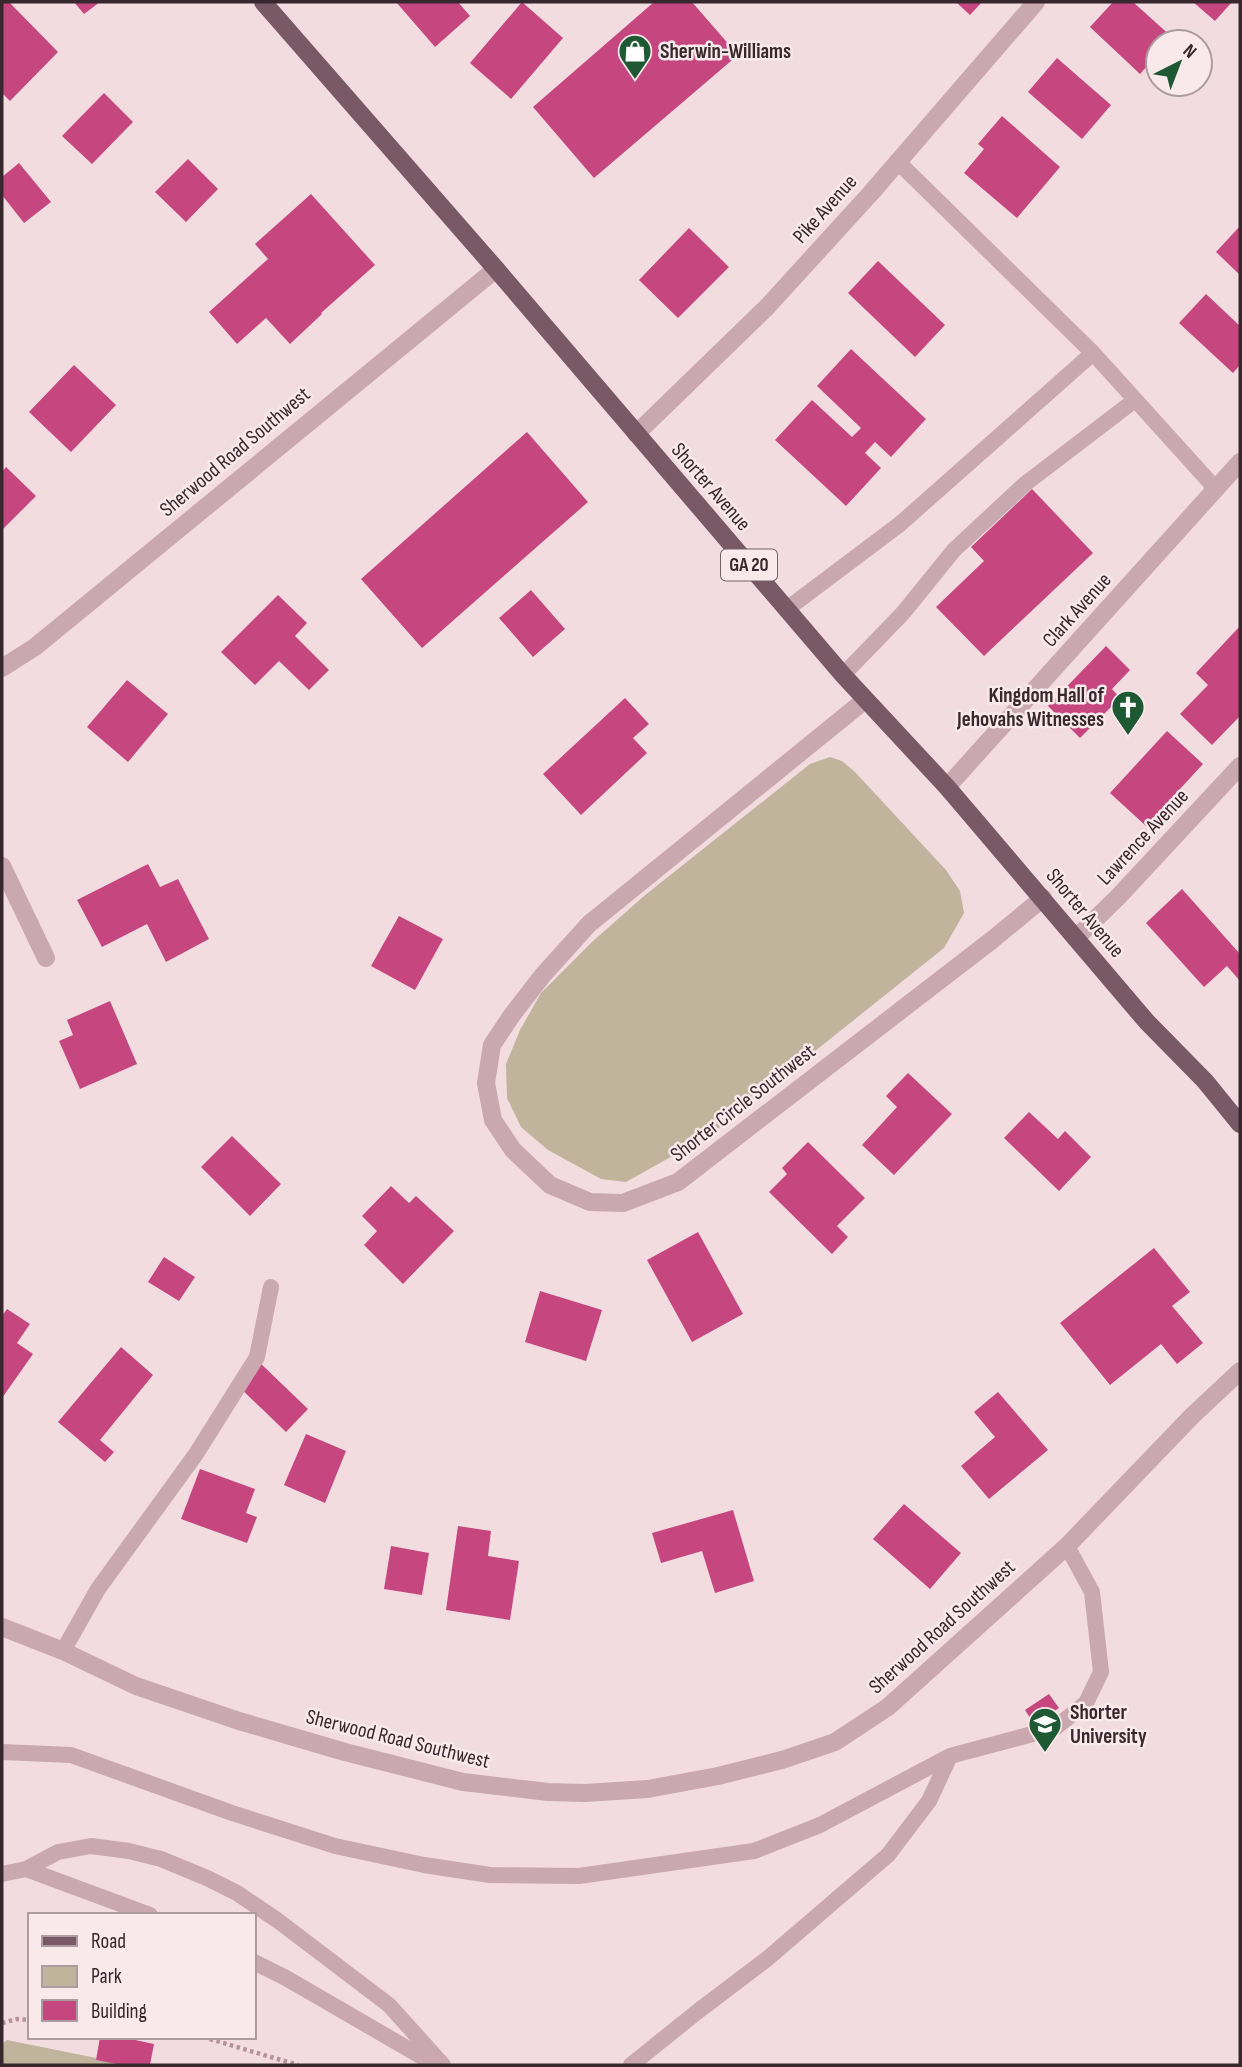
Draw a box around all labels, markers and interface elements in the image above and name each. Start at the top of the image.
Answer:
north arrow [1144,28,1214,98]
shop icon: Sherwin-Williams [616,32,654,81]
place label: Sherwin-Williams [660,39,791,64]
text: N [1178,40,1201,63]
street label: Pike Avenue [788,170,862,248]
street label: Sherwood Road Southwest [155,382,315,522]
street label: Shorter Avenue [666,438,756,536]
road number: GA 20 [721,550,777,580]
street label: Clark Avenue [1037,568,1117,652]
place label: Kingdom Hall of Jehovahs Witnesses [956,683,1104,732]
church icon: Kingdom Hall of Jehovahs Witnesses [1109,688,1147,737]
street label: Lawrence Avenue [1092,784,1194,890]
street label: Shorter Avenue [1041,863,1129,963]
street label: Shorter Circle Southwest [666,1039,820,1167]
street label: Sherwood Road Southwest [864,1555,1020,1699]
place label: Shorter University [1070,1700,1147,1749]
street label: Sherwood Road Southwest [304,1704,492,1774]
school or university icon: Shorter University [1026,1705,1064,1754]
legend [28,1913,256,2039]
text: Road [91,1929,126,1954]
text: Park [91,1964,122,1989]
text: Building [91,1999,147,2024]

